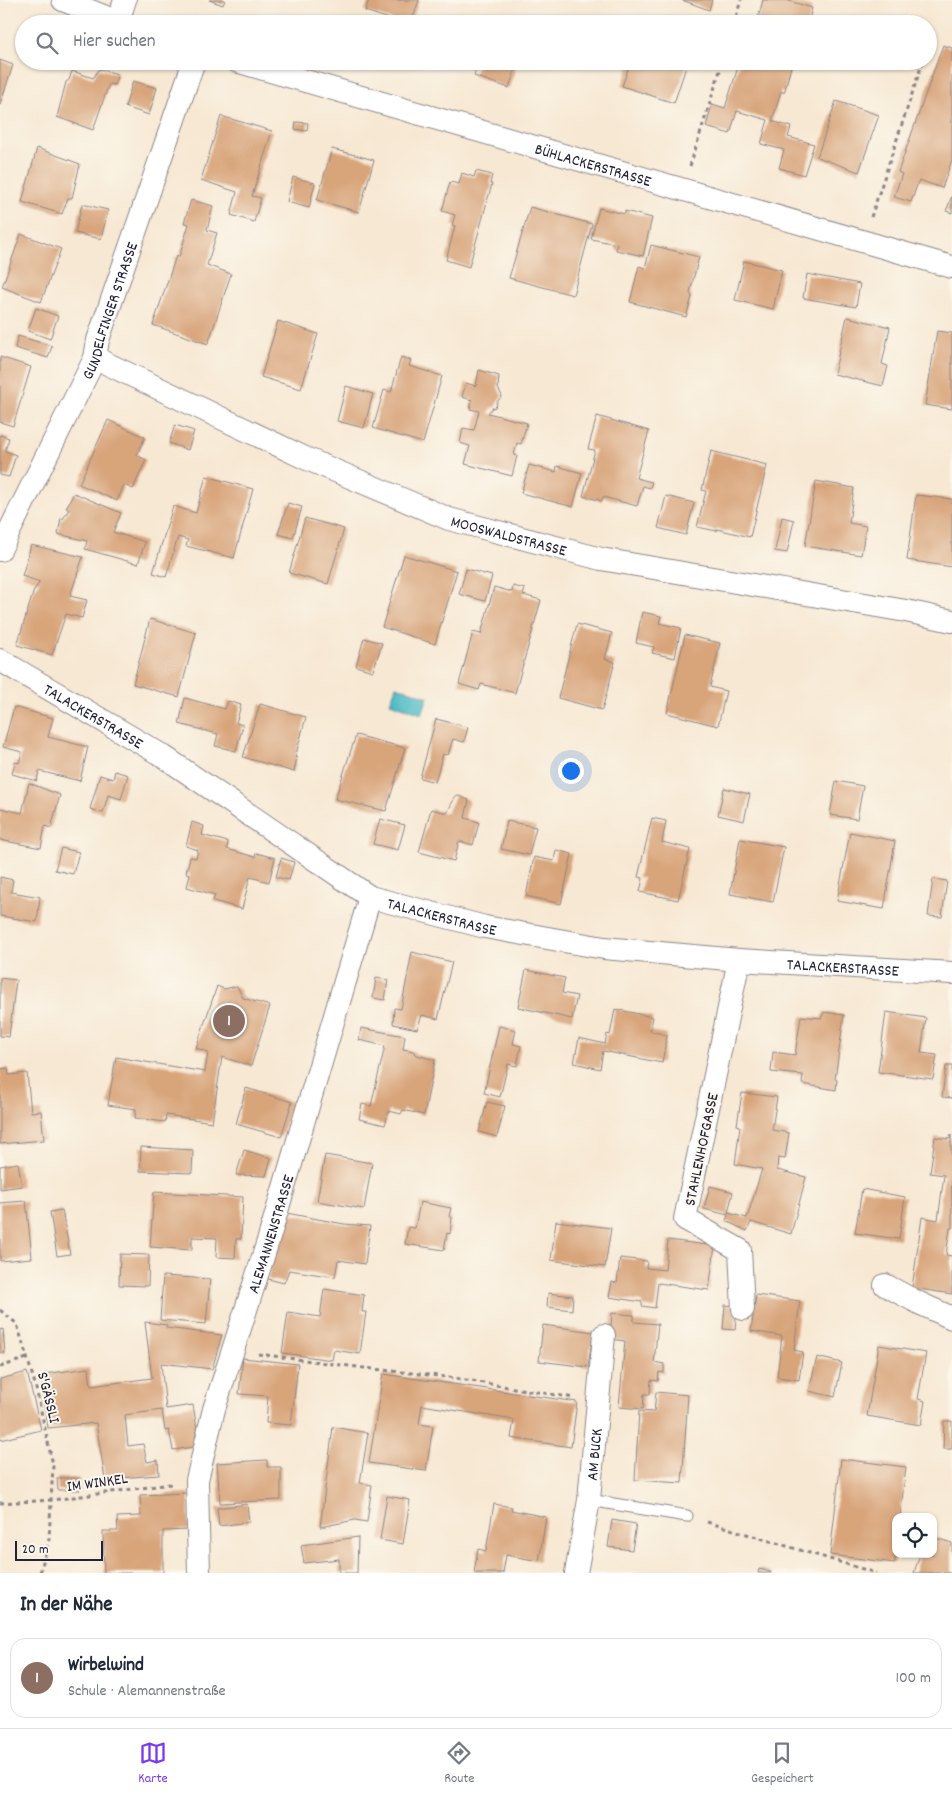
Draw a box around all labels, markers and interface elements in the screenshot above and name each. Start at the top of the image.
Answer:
search box [15,15,937,70]
icon: search [33,29,61,57]
text: Hier suchen [73,29,156,56]
street label: BÜHLACKERSTRASSE [532,139,654,194]
street label: GUNDELFINGER STRASSE [77,238,145,384]
street label: MOOSWALDSTRASSE [448,511,570,564]
street label: TALACKERSTRASSE [38,679,147,756]
your location [558,758,584,784]
street label: TALACKERSTRASSE [384,893,499,943]
street label: TALACKERSTRASSE [786,954,900,984]
pin: 1 [213,1002,245,1040]
street label: STAHLENHOFGASSE [679,1090,726,1208]
street label: ALEMANNENSTRASSE [243,1172,301,1297]
street label: S'GÄSSLI [30,1370,65,1426]
street label: AM BUCK [582,1427,609,1482]
street label: IM WINKEL [65,1468,130,1499]
map controls [892,1513,937,1558]
button: locate [892,1513,937,1558]
scale bar [15,1538,102,1561]
text: 20 m [22,1540,49,1560]
text: In der Nähe [20,1591,112,1621]
text: Wirbelwind [68,1653,144,1680]
text: 1 [35,1667,39,1690]
text: 100 m [895,1667,931,1690]
text: Schule · Alemannenstraße [68,1680,226,1703]
tab: Karte [138,1739,168,1789]
tab: Route [444,1739,475,1789]
tab: Gespeichert [751,1739,814,1789]

